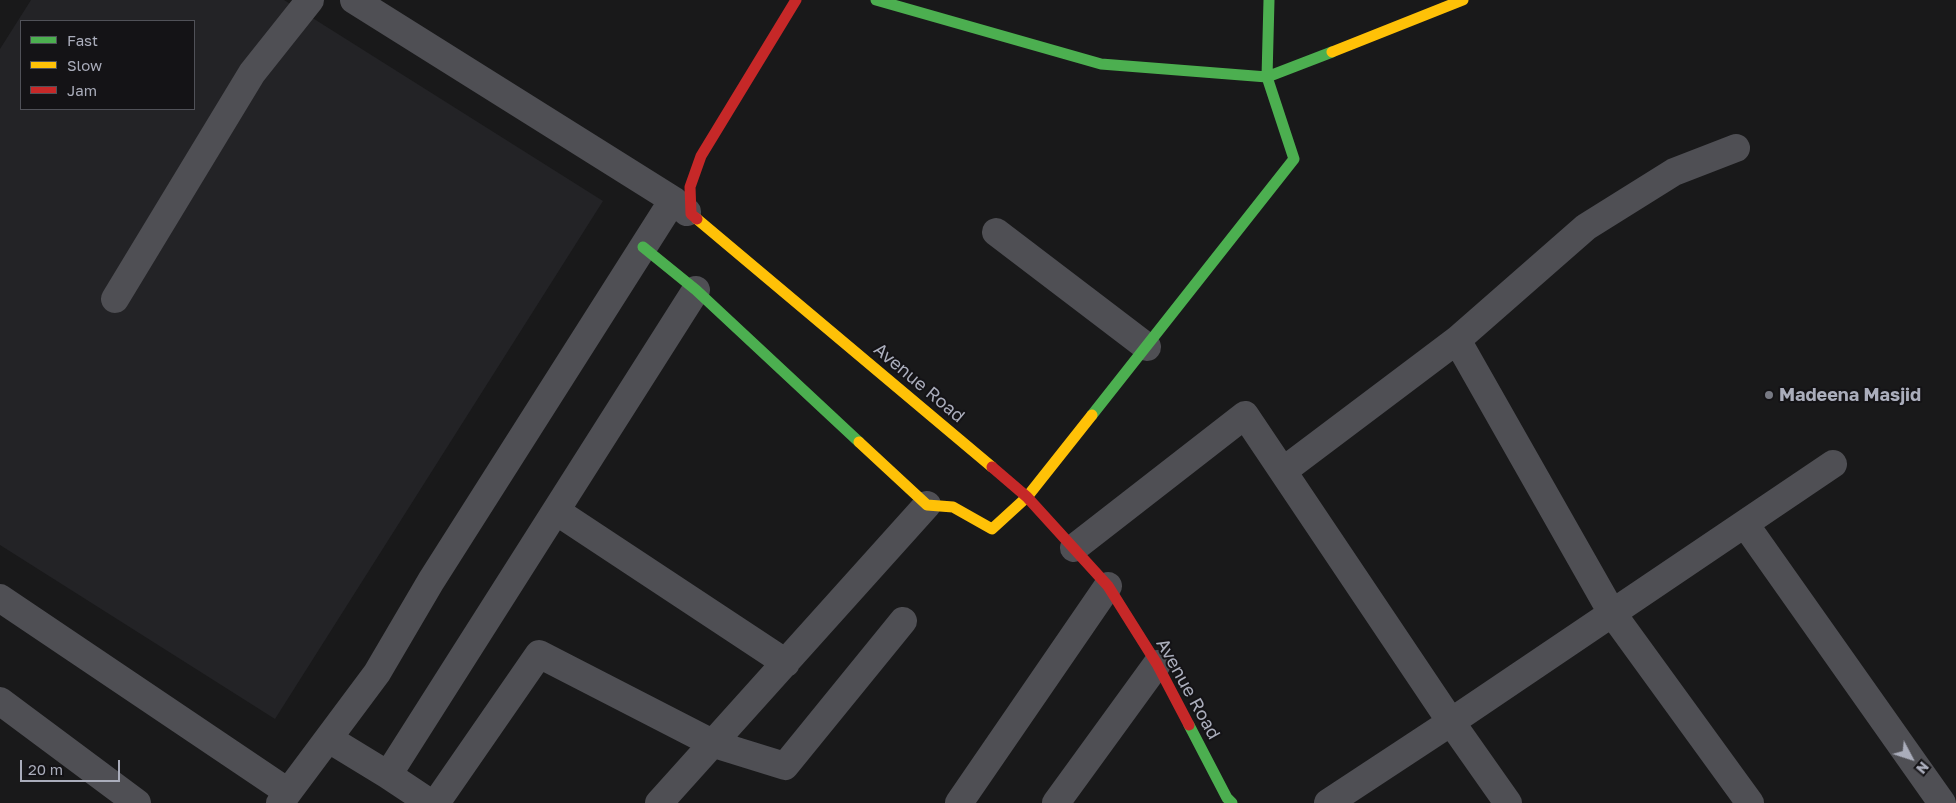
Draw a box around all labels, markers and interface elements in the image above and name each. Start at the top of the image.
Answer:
legend [20,20,195,110]
text: Fast [67,31,98,49]
text: Slow [67,56,102,74]
text: Jam [67,81,97,99]
street label: Avenue Road [869,339,969,427]
place label: Madeena Masjid [1779,384,1921,406]
marker: Madeena Masjid [1763,389,1775,401]
street label: Avenue Road [1151,635,1225,743]
north arrow [1886,733,1936,783]
scale bar [22,750,122,782]
text: N [1913,758,1933,777]
text: 20 m [28,760,63,778]

